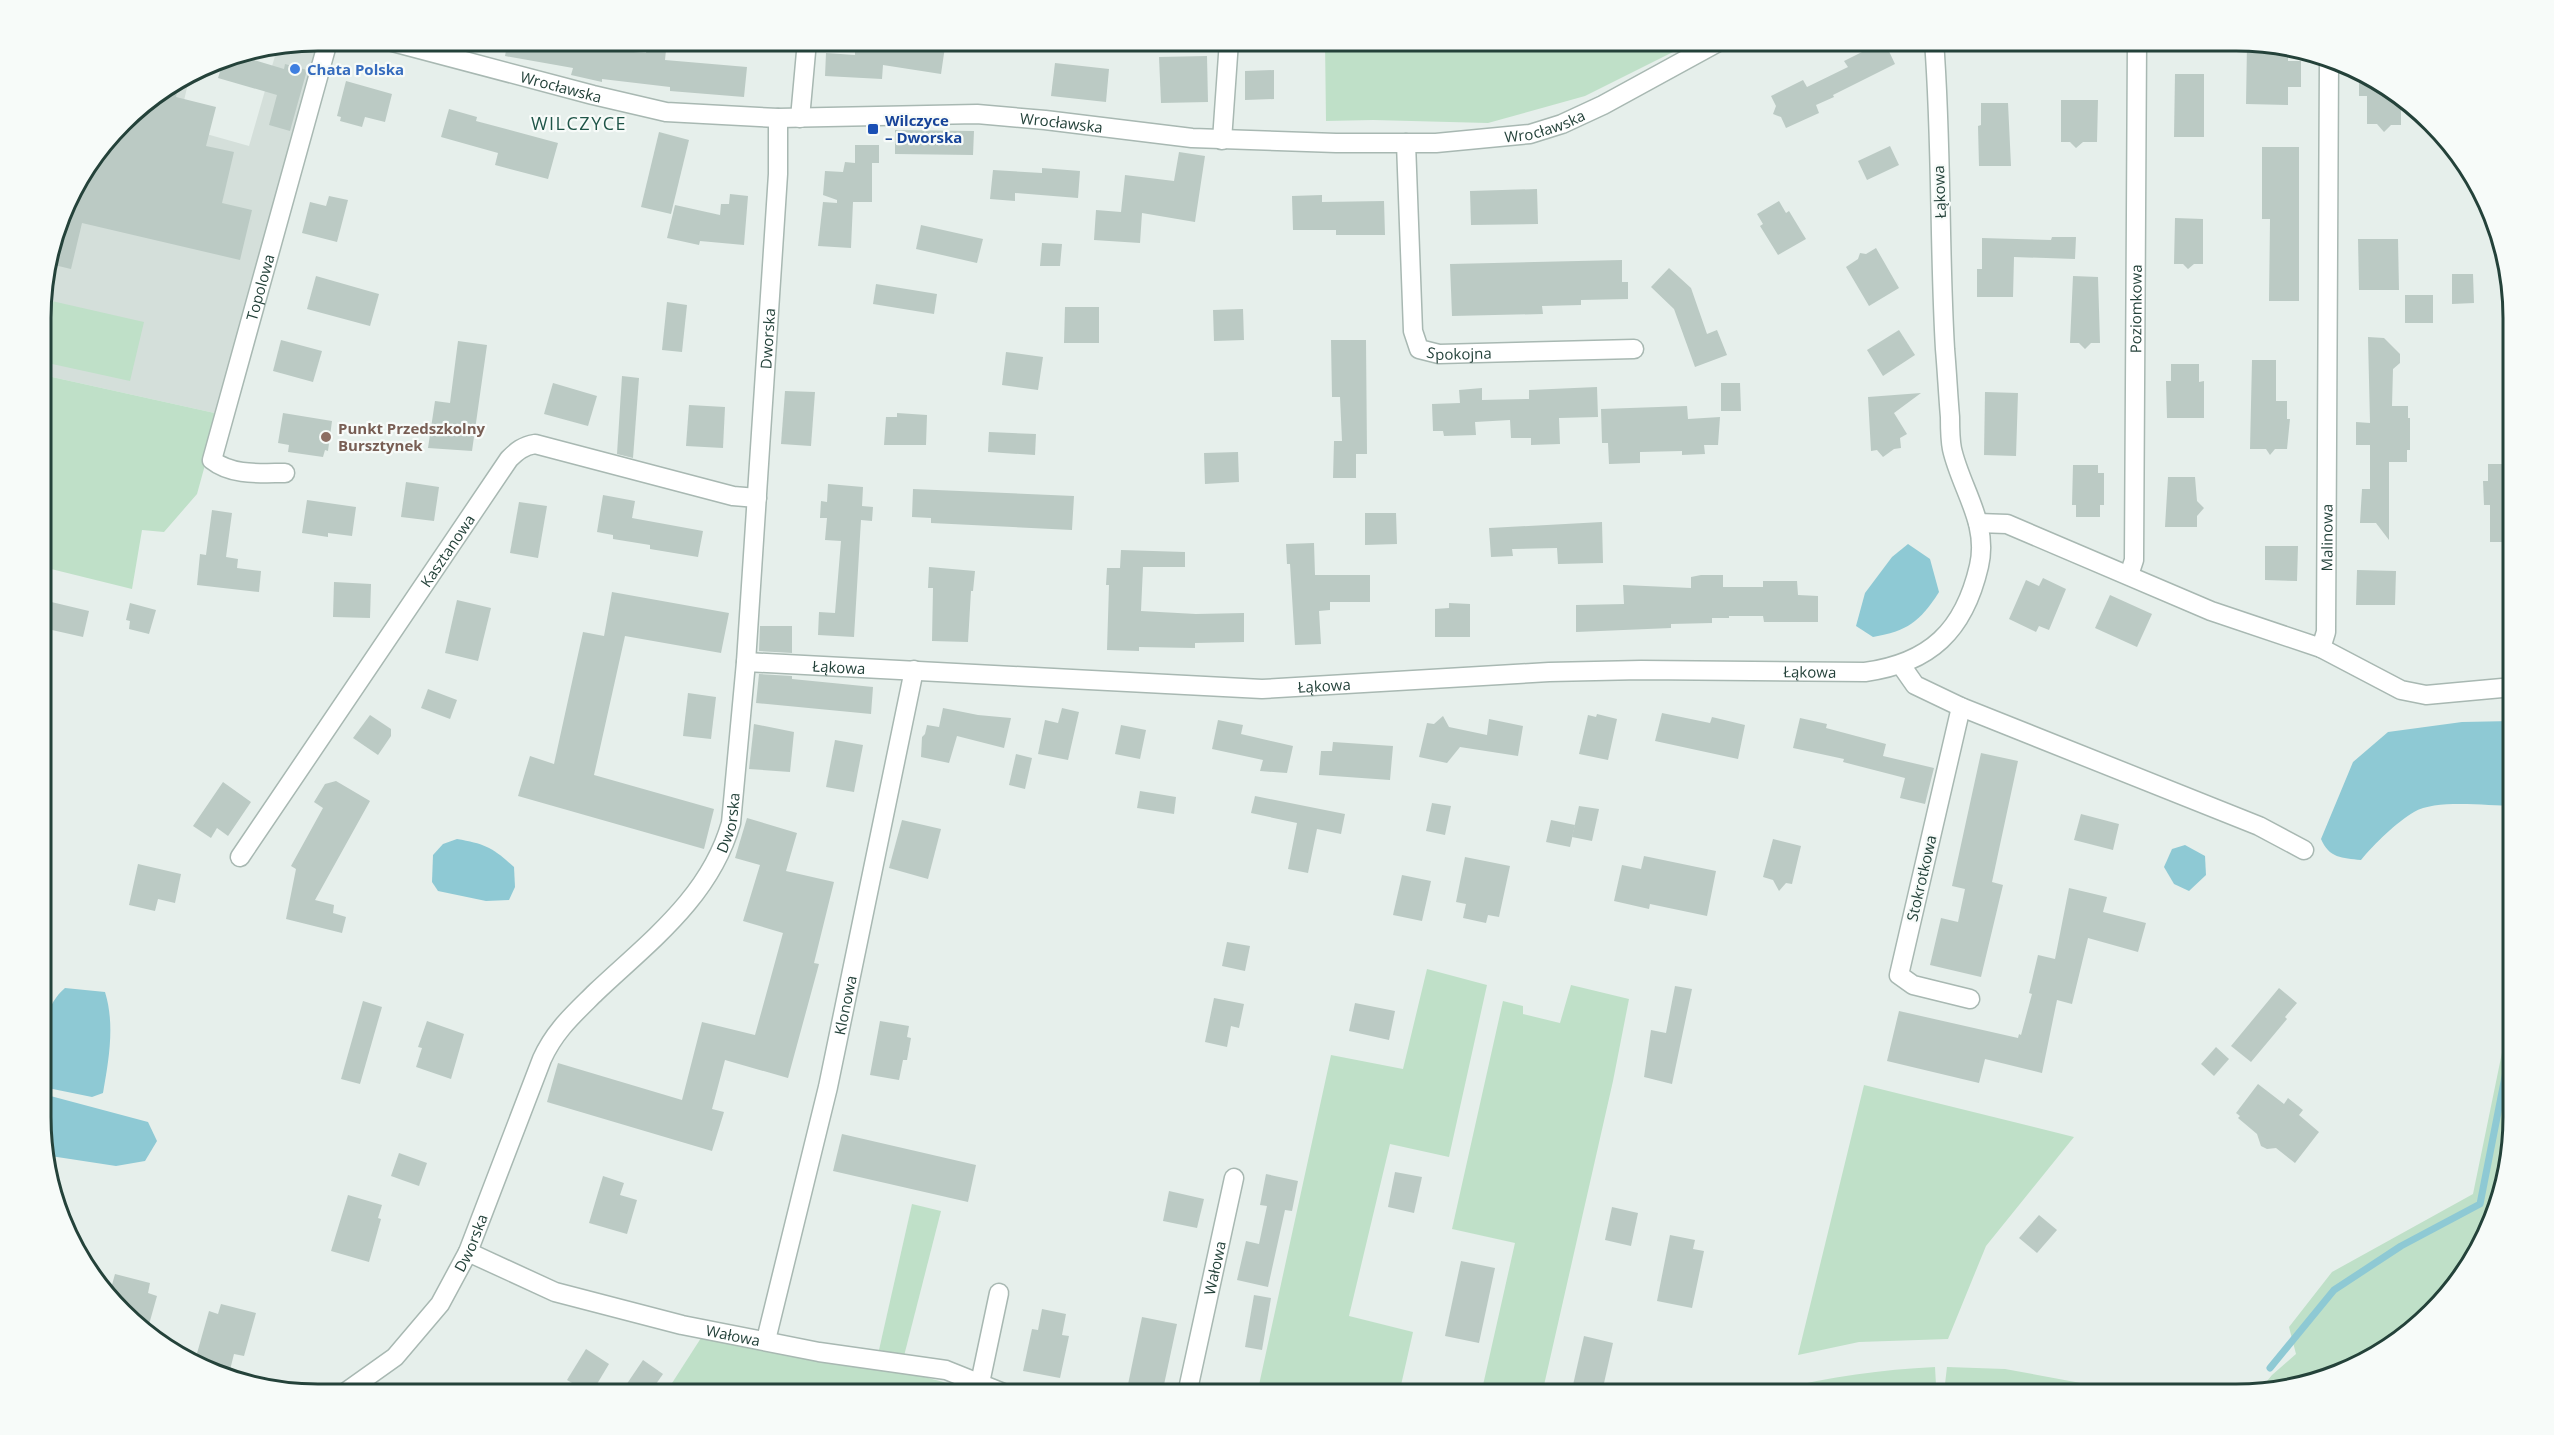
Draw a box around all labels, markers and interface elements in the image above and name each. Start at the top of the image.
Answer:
place label: Chata Polska [307,59,404,79]
marker: Chata Polska [288,62,302,76]
street label: Wrocławska [518,66,604,107]
street label: Wrocławska [1503,105,1588,146]
street label: Wrocławska [1019,108,1104,137]
place label: Wilczyce – Dworska [885,110,962,147]
district label: WILCZYCE [531,111,627,135]
marker: Wilczyce – Dworska [866,122,880,136]
street label: Łąkowa [1928,165,1950,219]
street label: Topolowa [241,252,279,323]
street label: Poziomkowa [2125,264,2146,353]
street label: Dworska [755,307,779,370]
street label: Spokojna [1425,341,1492,364]
place label: Punkt Przedszkolny Bursztynek [338,418,486,455]
marker: Punkt Przedszkolny Bursztynek [319,430,333,444]
street label: Malinowa [2316,504,2337,571]
street label: Kasztanowa [415,510,479,591]
street label: Łąkowa [812,655,866,678]
street label: Łąkowa [1783,661,1836,682]
street label: Łąkowa [1297,674,1351,697]
street label: Dworska [711,792,744,856]
street label: Stokrotkowa [1901,833,1941,923]
street label: Klonowa [829,974,861,1037]
street label: Dworska [449,1211,492,1275]
street label: Wałowa [1199,1239,1230,1297]
street label: Wałowa [704,1320,762,1350]

